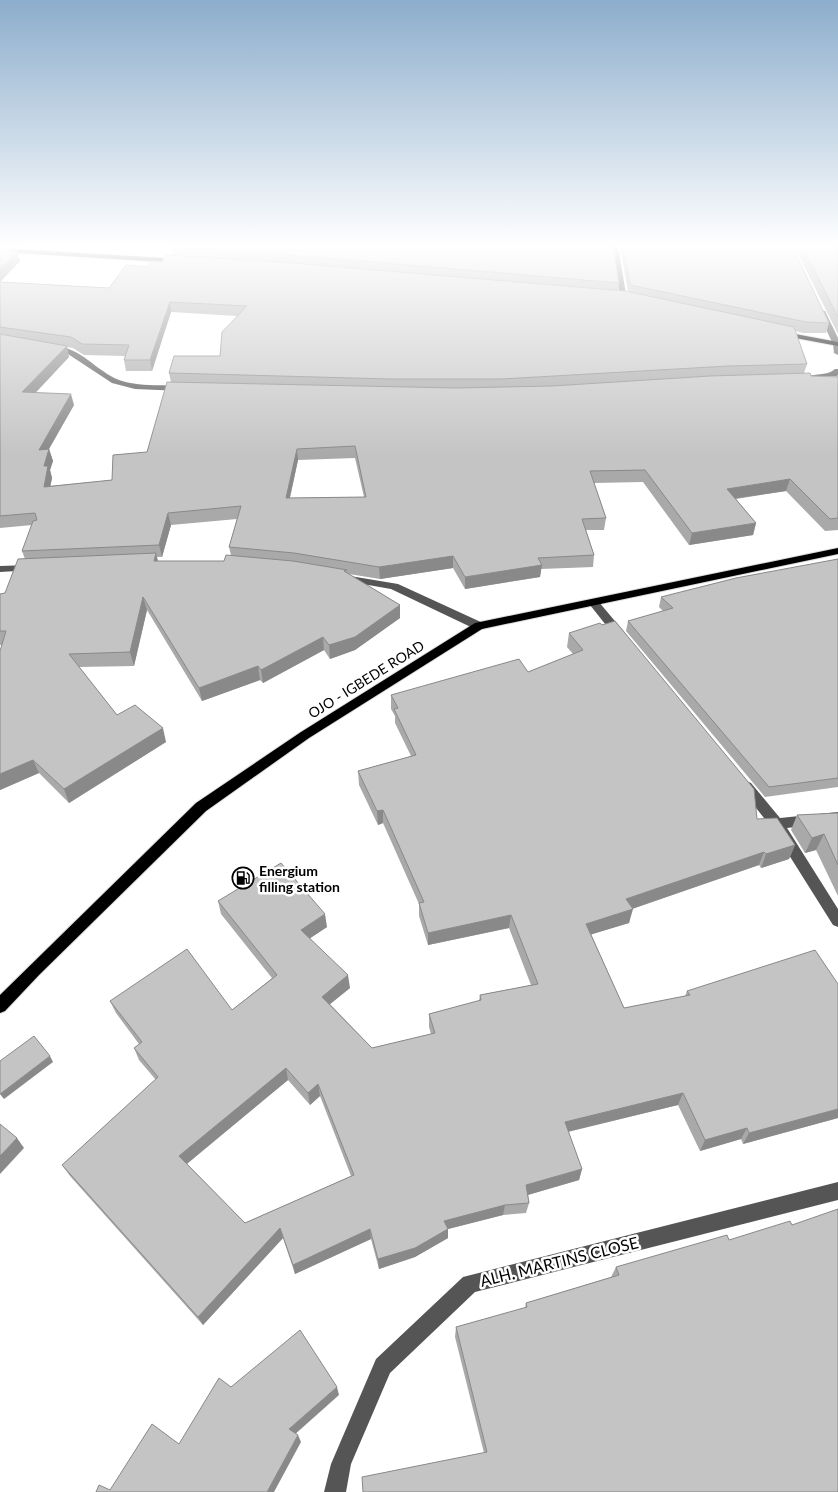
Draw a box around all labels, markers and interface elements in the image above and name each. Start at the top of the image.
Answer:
street label: OJO - IGBEDE ROAD [305,636,427,722]
place label: Energium filling station [259,862,340,895]
fuel station icon: Energium filling station [231,866,255,890]
street label: ALH. MARTINS CLOSE [478,1232,640,1290]

